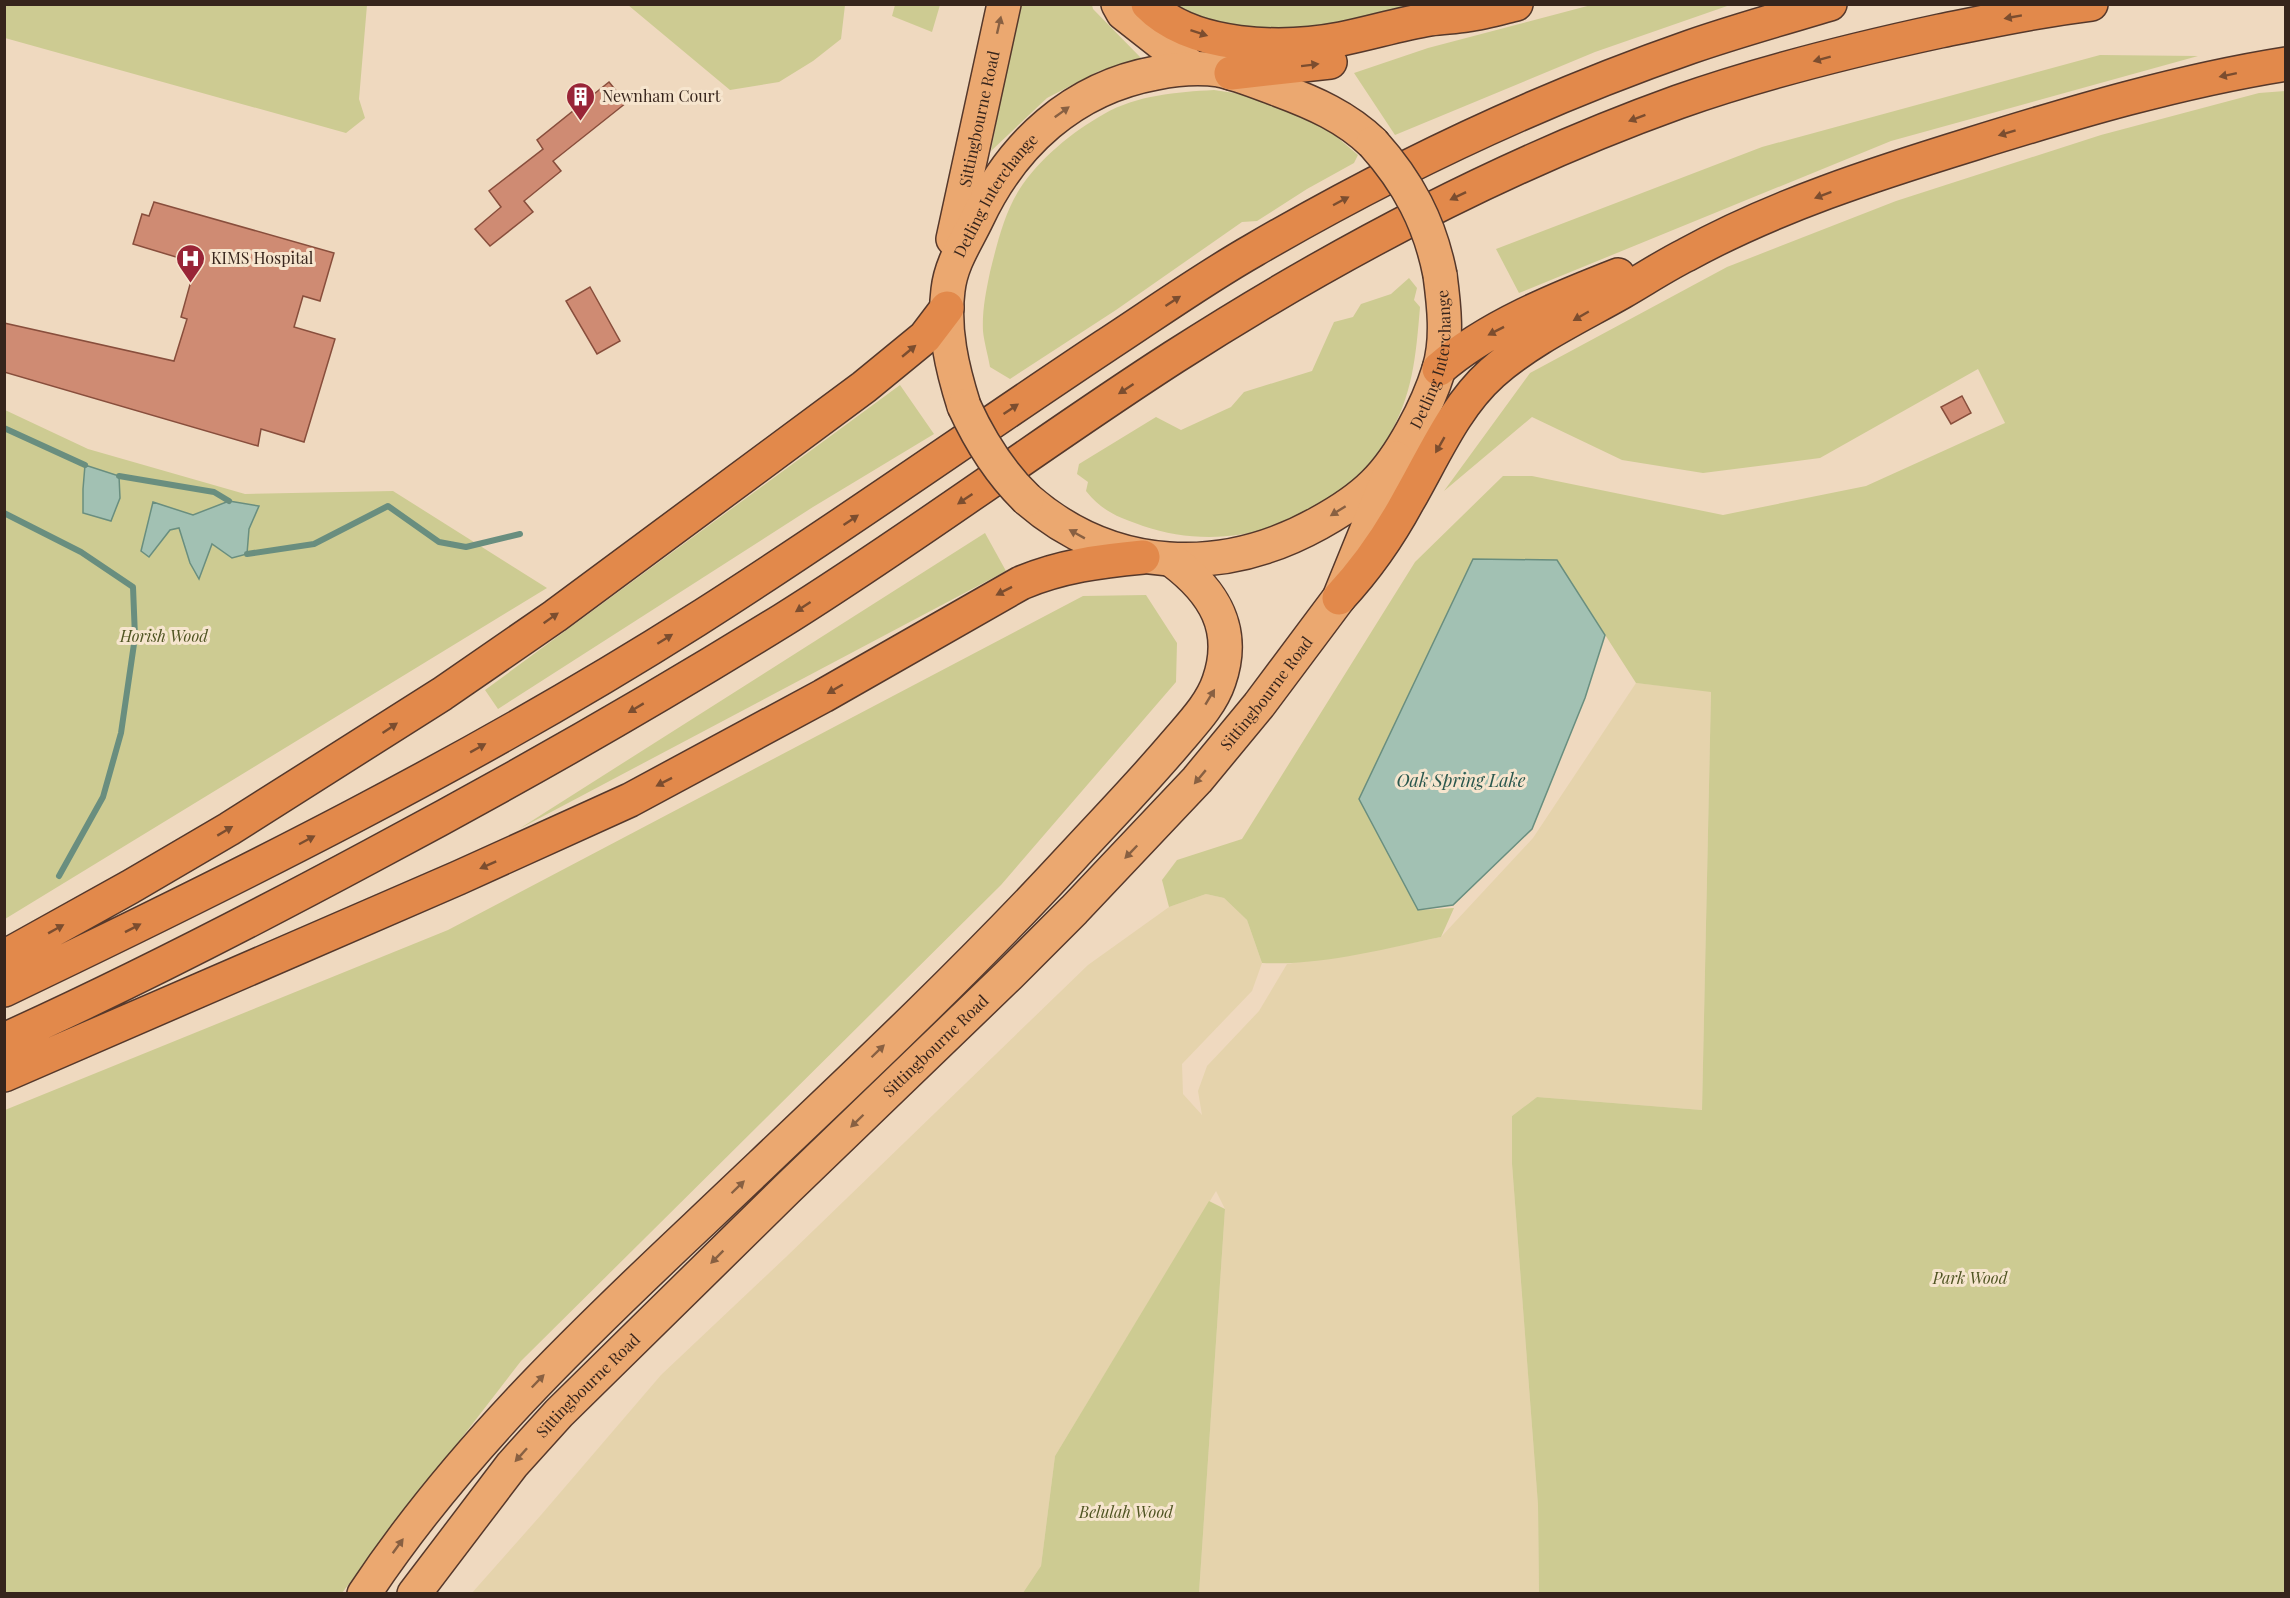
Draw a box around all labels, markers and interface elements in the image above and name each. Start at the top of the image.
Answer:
one-way arrow [2003,13,2022,22]
one-way arrow [995,16,1005,34]
one-way arrow [1190,29,1208,38]
street label: Sittingbourne Road [954,49,1004,189]
one-way arrow [1813,55,1831,65]
one-way arrow [1300,61,1319,70]
one-way arrow [2218,71,2237,80]
building icon: Newnham Court [565,80,597,122]
place label: Newnham Court [602,85,721,106]
one-way arrow [1054,106,1070,118]
one-way arrow [1627,114,1645,124]
street label: Detling Interchange [948,128,1042,261]
one-way arrow [1998,129,2016,138]
one-way arrow [1813,190,1831,200]
one-way arrow [1449,191,1466,200]
one-way arrow [1332,196,1349,206]
hospital icon: KIMS Hospital [174,242,206,284]
place label: KIMS Hospital [211,247,314,268]
street label: Detling Interchange [1404,289,1454,432]
one-way arrow [1165,295,1181,307]
one-way arrow [1573,310,1589,321]
one-way arrow [1487,326,1504,335]
one-way arrow [901,344,917,357]
one-way arrow [1118,383,1134,394]
one-way arrow [1003,404,1020,415]
one-way arrow [1434,437,1445,453]
one-way arrow [957,493,973,504]
one-way arrow [1330,506,1347,517]
one-way arrow [842,514,858,526]
one-way arrow [1068,529,1085,539]
one-way arrow [995,586,1012,596]
one-way arrow [795,601,811,612]
one-way arrow [543,613,559,624]
park label: Horish Wood [119,625,209,646]
street label: Sittingbourne Road [1215,632,1317,754]
one-way arrow [657,634,673,645]
one-way arrow [827,683,843,694]
one-way arrow [1205,689,1216,705]
one-way arrow [628,703,644,714]
one-way arrow [382,723,398,734]
one-way arrow [470,743,487,753]
water label: Oak Spring Lake [1396,768,1526,792]
one-way arrow [1194,769,1207,784]
one-way arrow [655,777,672,787]
one-way arrow [217,826,233,837]
one-way arrow [298,835,315,845]
one-way arrow [1124,844,1138,858]
one-way arrow [478,860,496,870]
one-way arrow [124,923,141,933]
one-way arrow [48,924,65,934]
street label: Sittingbourne Road [878,990,992,1101]
one-way arrow [871,1045,885,1059]
one-way arrow [849,1114,864,1128]
one-way arrow [730,1180,745,1194]
one-way arrow [710,1250,725,1264]
park label: Park Wood [1932,1267,2009,1288]
street label: Sittingbourne Road [531,1329,644,1442]
one-way arrow [530,1375,544,1389]
one-way arrow [515,1447,528,1462]
park label: Belulah Wood [1078,1501,1174,1522]
one-way arrow [392,1538,404,1554]

